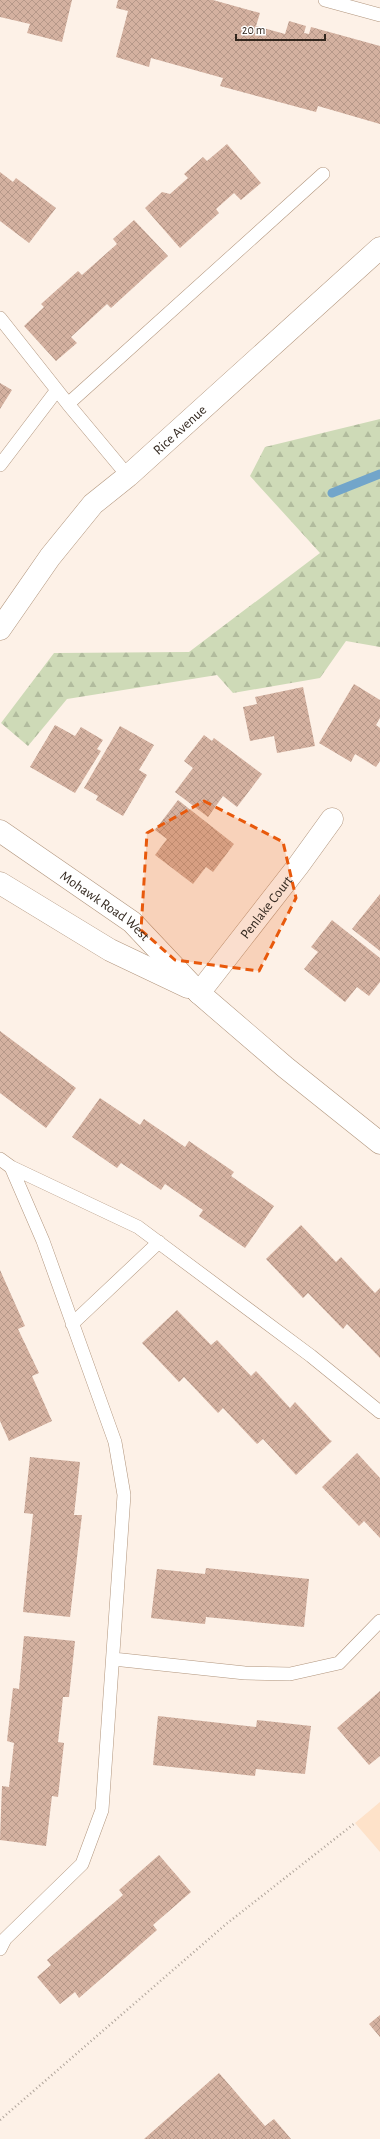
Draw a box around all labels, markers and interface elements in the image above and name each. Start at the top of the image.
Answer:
scale bar [236,16,325,42]
text: 20 m [242,24,265,36]
street label: Rice Avenue [151,403,209,458]
street label: Mohawk Road West [57,869,152,944]
street label: Penlake Court [238,873,296,942]

